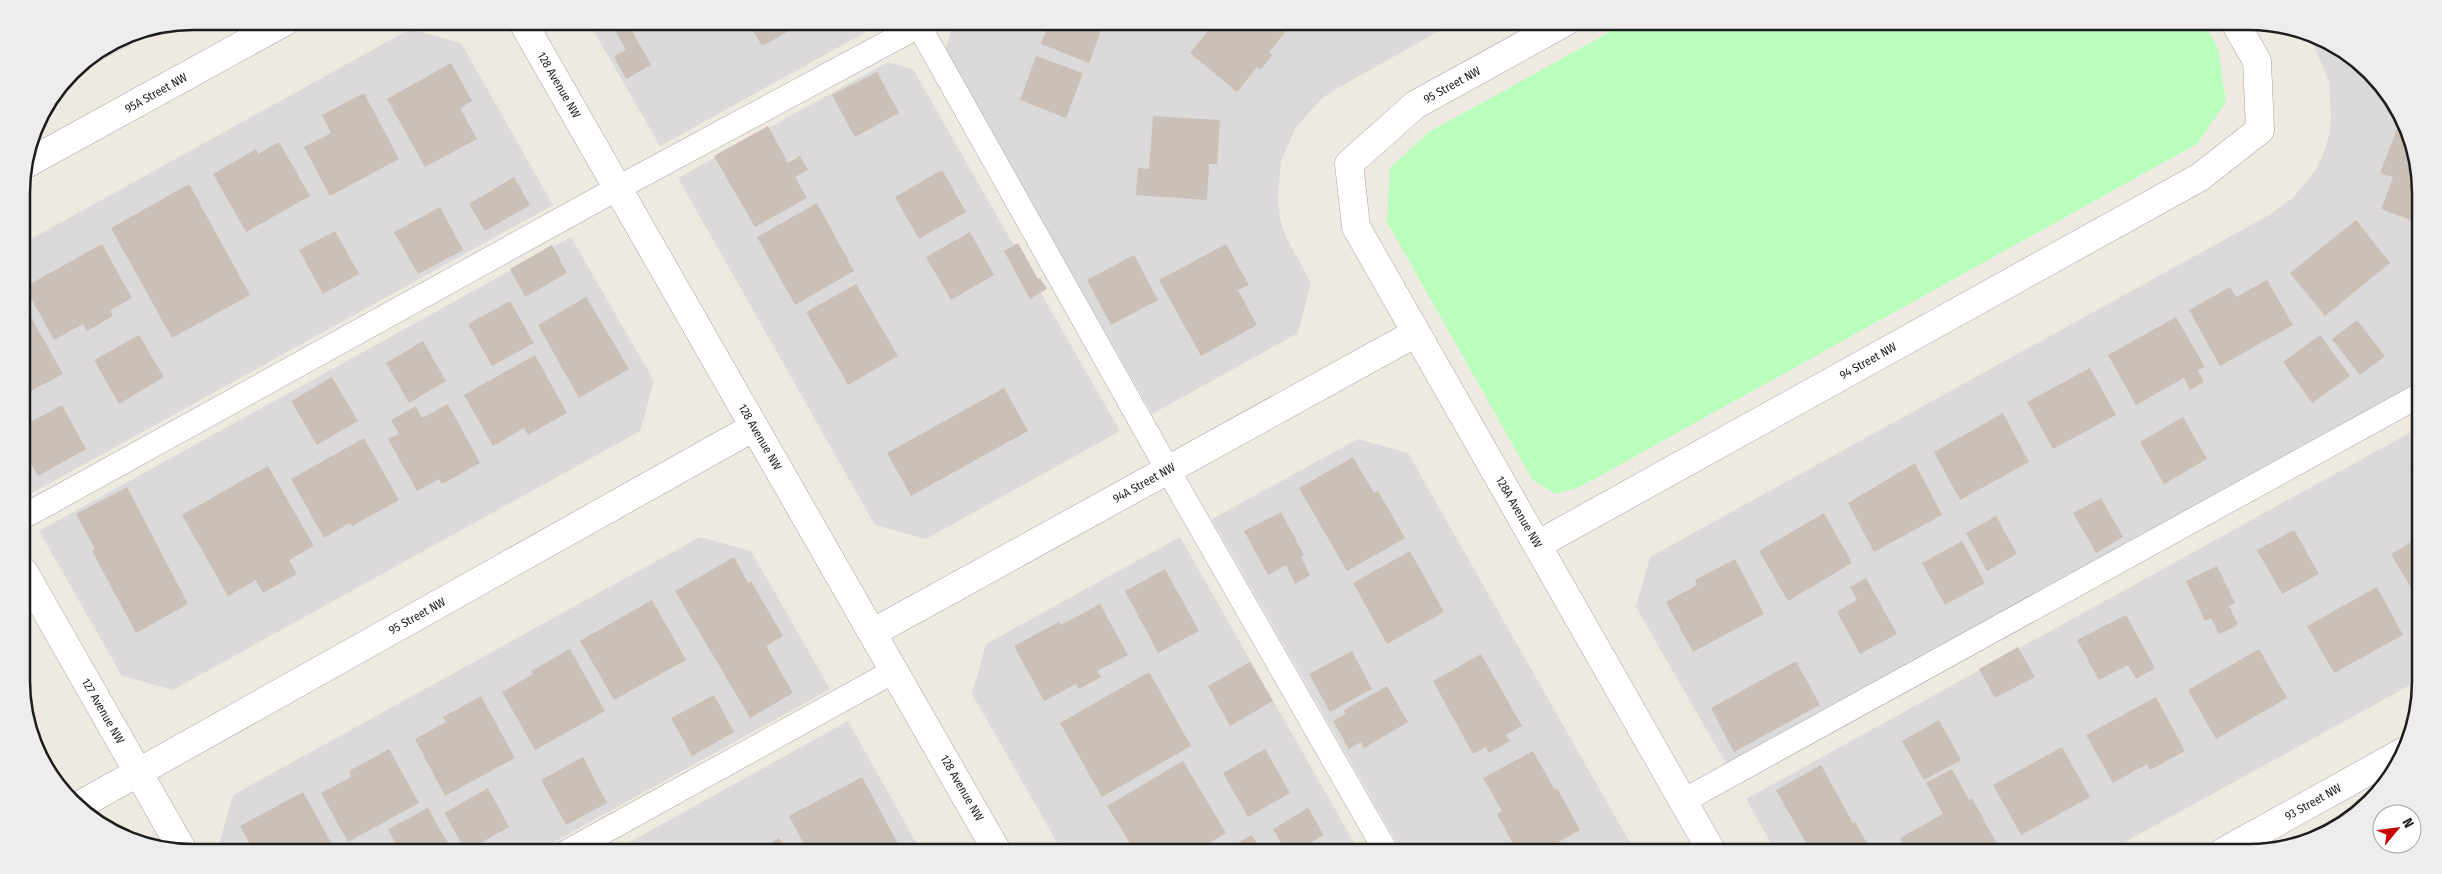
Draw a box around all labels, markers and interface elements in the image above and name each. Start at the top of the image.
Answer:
street label: 128 Avenue NW [534,49,584,121]
street label: 95 Street NW [1421,64,1483,106]
street label: 95A Street NW [122,70,190,116]
street label: 94 Street NW [1837,340,1899,382]
street label: 128 Avenue NW [735,401,785,473]
street label: 94A Street NW [1110,460,1178,506]
street label: 128A Avenue NW [1493,474,1545,550]
street label: 95 Street NW [386,595,448,637]
street label: 127 Avenue NW [79,676,127,746]
street label: 128 Avenue NW [937,752,987,824]
street label: 93 Street NW [2282,781,2344,823]
north arrow [2372,804,2422,854]
text: N [2398,815,2417,831]

